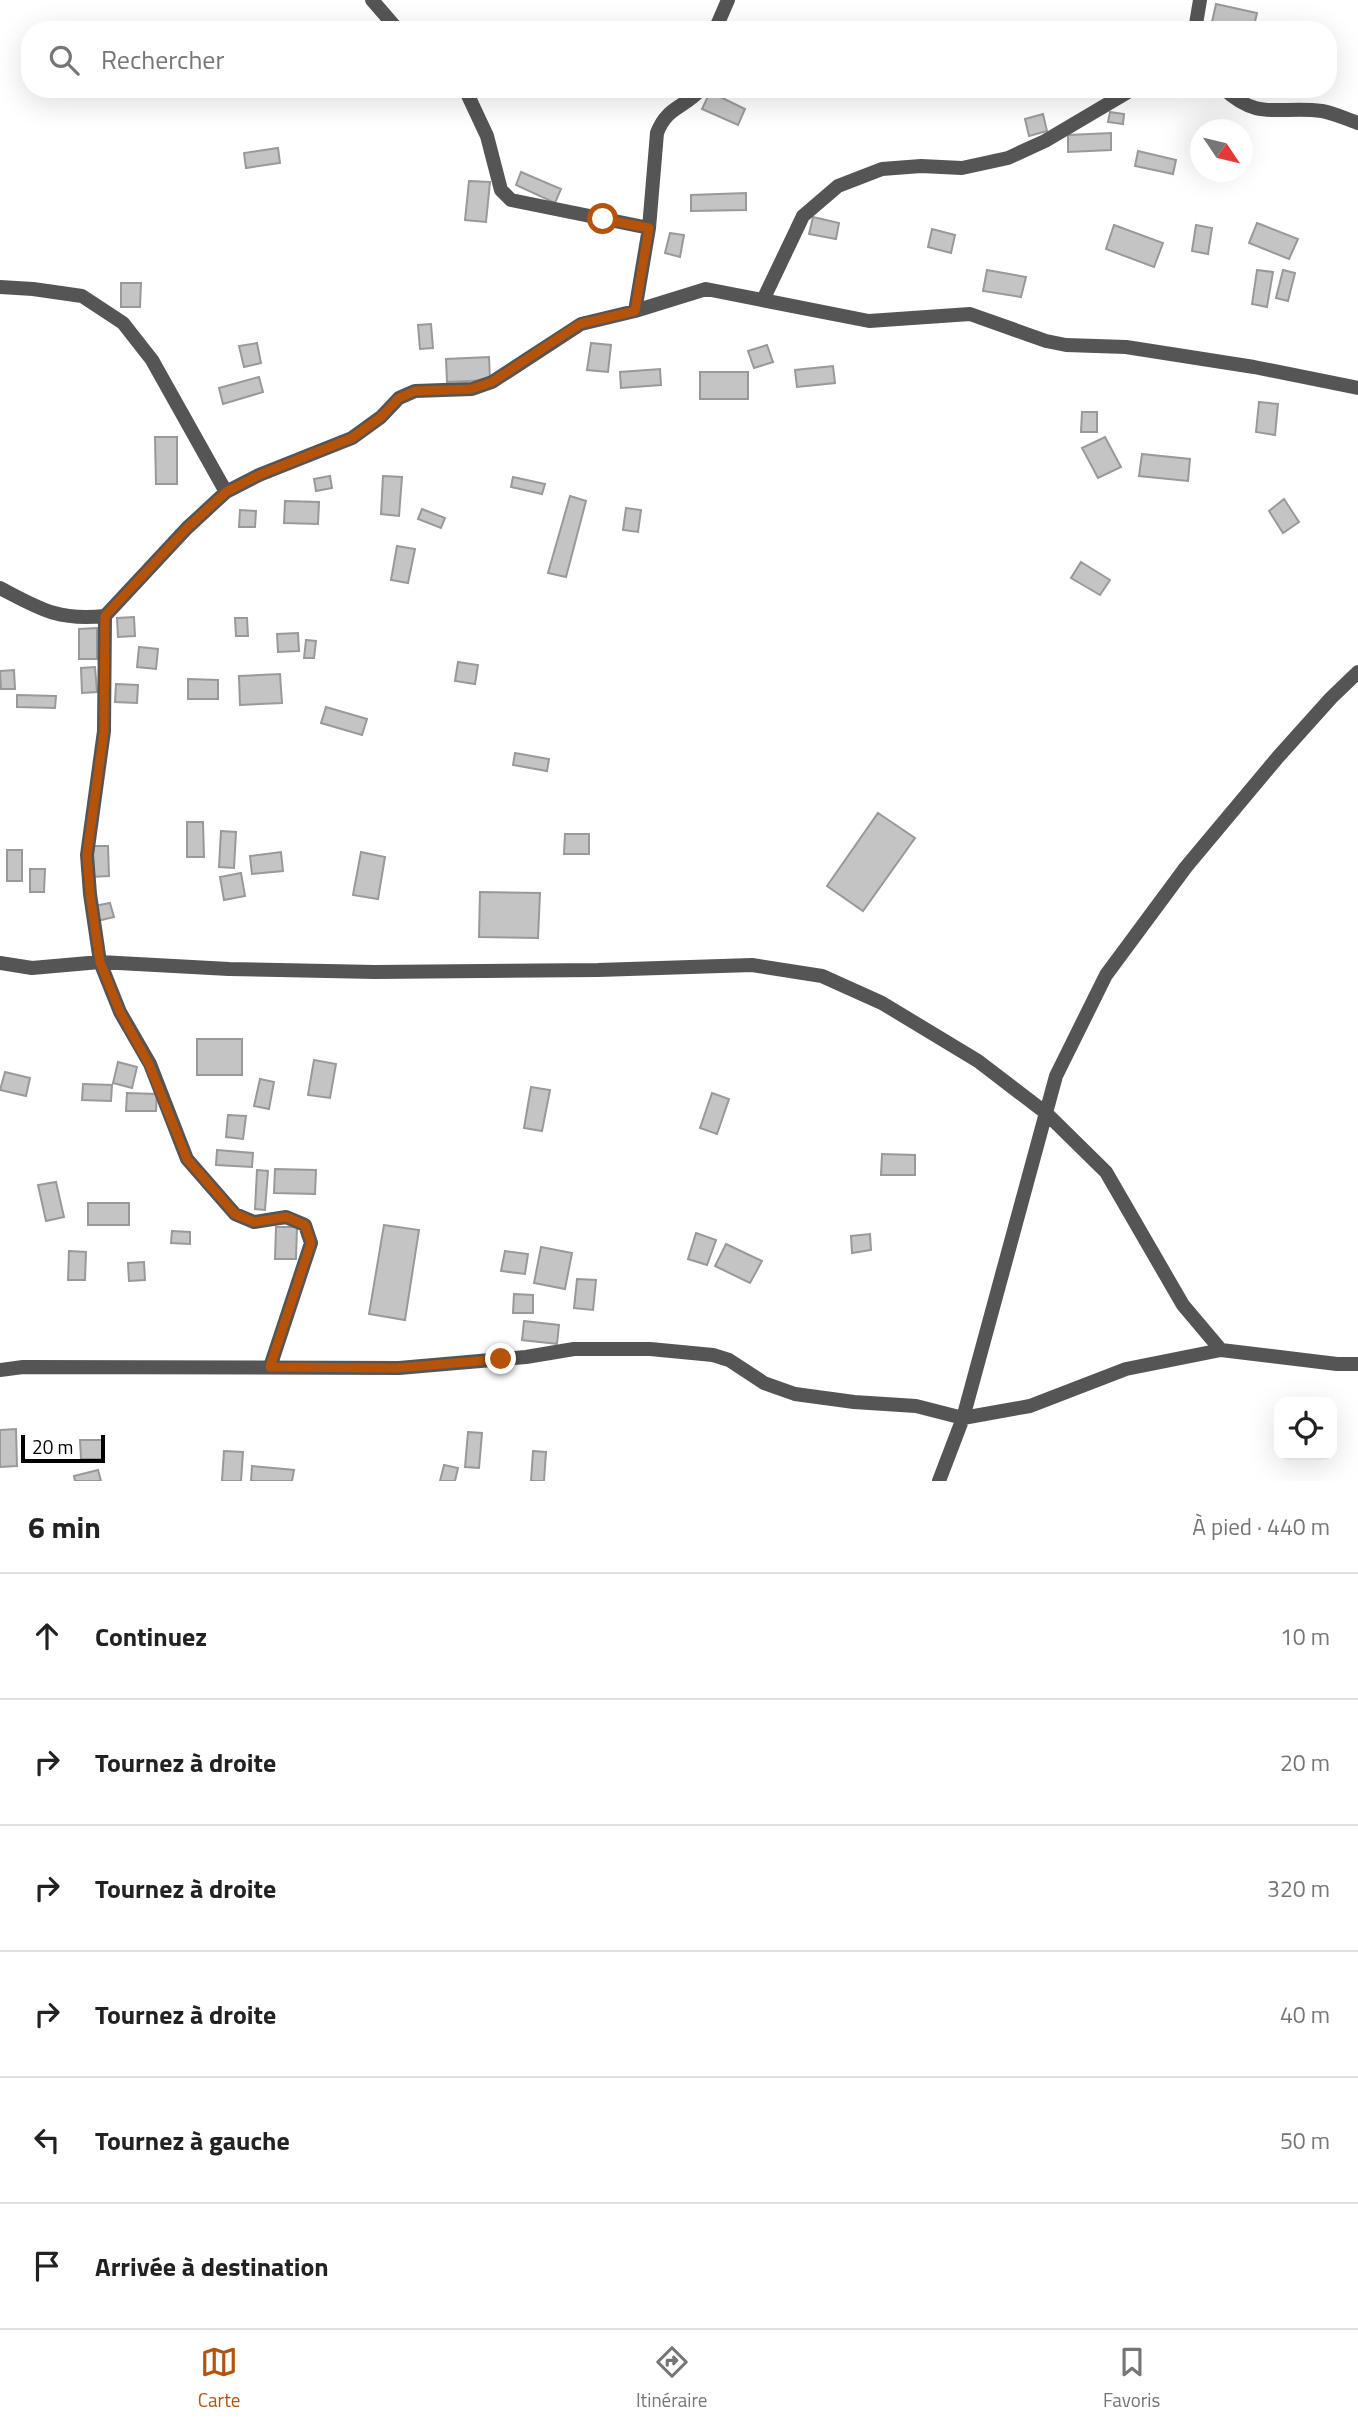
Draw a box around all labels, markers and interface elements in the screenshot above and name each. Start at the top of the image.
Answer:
search box [21,21,1337,98]
text: Rechercher [101,40,225,79]
icon: search [45,41,83,79]
north arrow [1190,119,1253,182]
route start [587,203,618,234]
route end [485,1343,516,1374]
map controls [1274,1397,1337,1460]
button: locate [1274,1397,1337,1460]
scale bar [21,1432,105,1464]
text: 20 m [32,1432,73,1461]
text: 6 min [28,1504,101,1550]
text: À pied · 440 m [1192,1509,1330,1544]
icon: ahead [28,1617,66,1655]
text: Continuez [95,1617,207,1656]
text: 10 m [1280,1619,1330,1654]
icon: right [28,1743,66,1781]
text: Tournez à droite [95,1743,276,1782]
text: 20 m [1280,1745,1330,1780]
icon: right [28,1869,66,1907]
text: Tournez à droite [95,1869,276,1908]
text: 320 m [1267,1871,1330,1906]
icon: right [28,1995,66,2033]
text: Tournez à droite [95,1995,276,2034]
text: 40 m [1280,1997,1330,2032]
icon: left [28,2121,66,2159]
text: Tournez à gauche [95,2121,290,2160]
text: 50 m [1280,2123,1330,2158]
icon: arrive [28,2247,66,2285]
text: Arrivée à destination [95,2247,329,2286]
tab: Carte [198,2343,240,2414]
tab: Itinéraire [636,2343,707,2414]
tab: Favoris [1103,2343,1160,2414]

